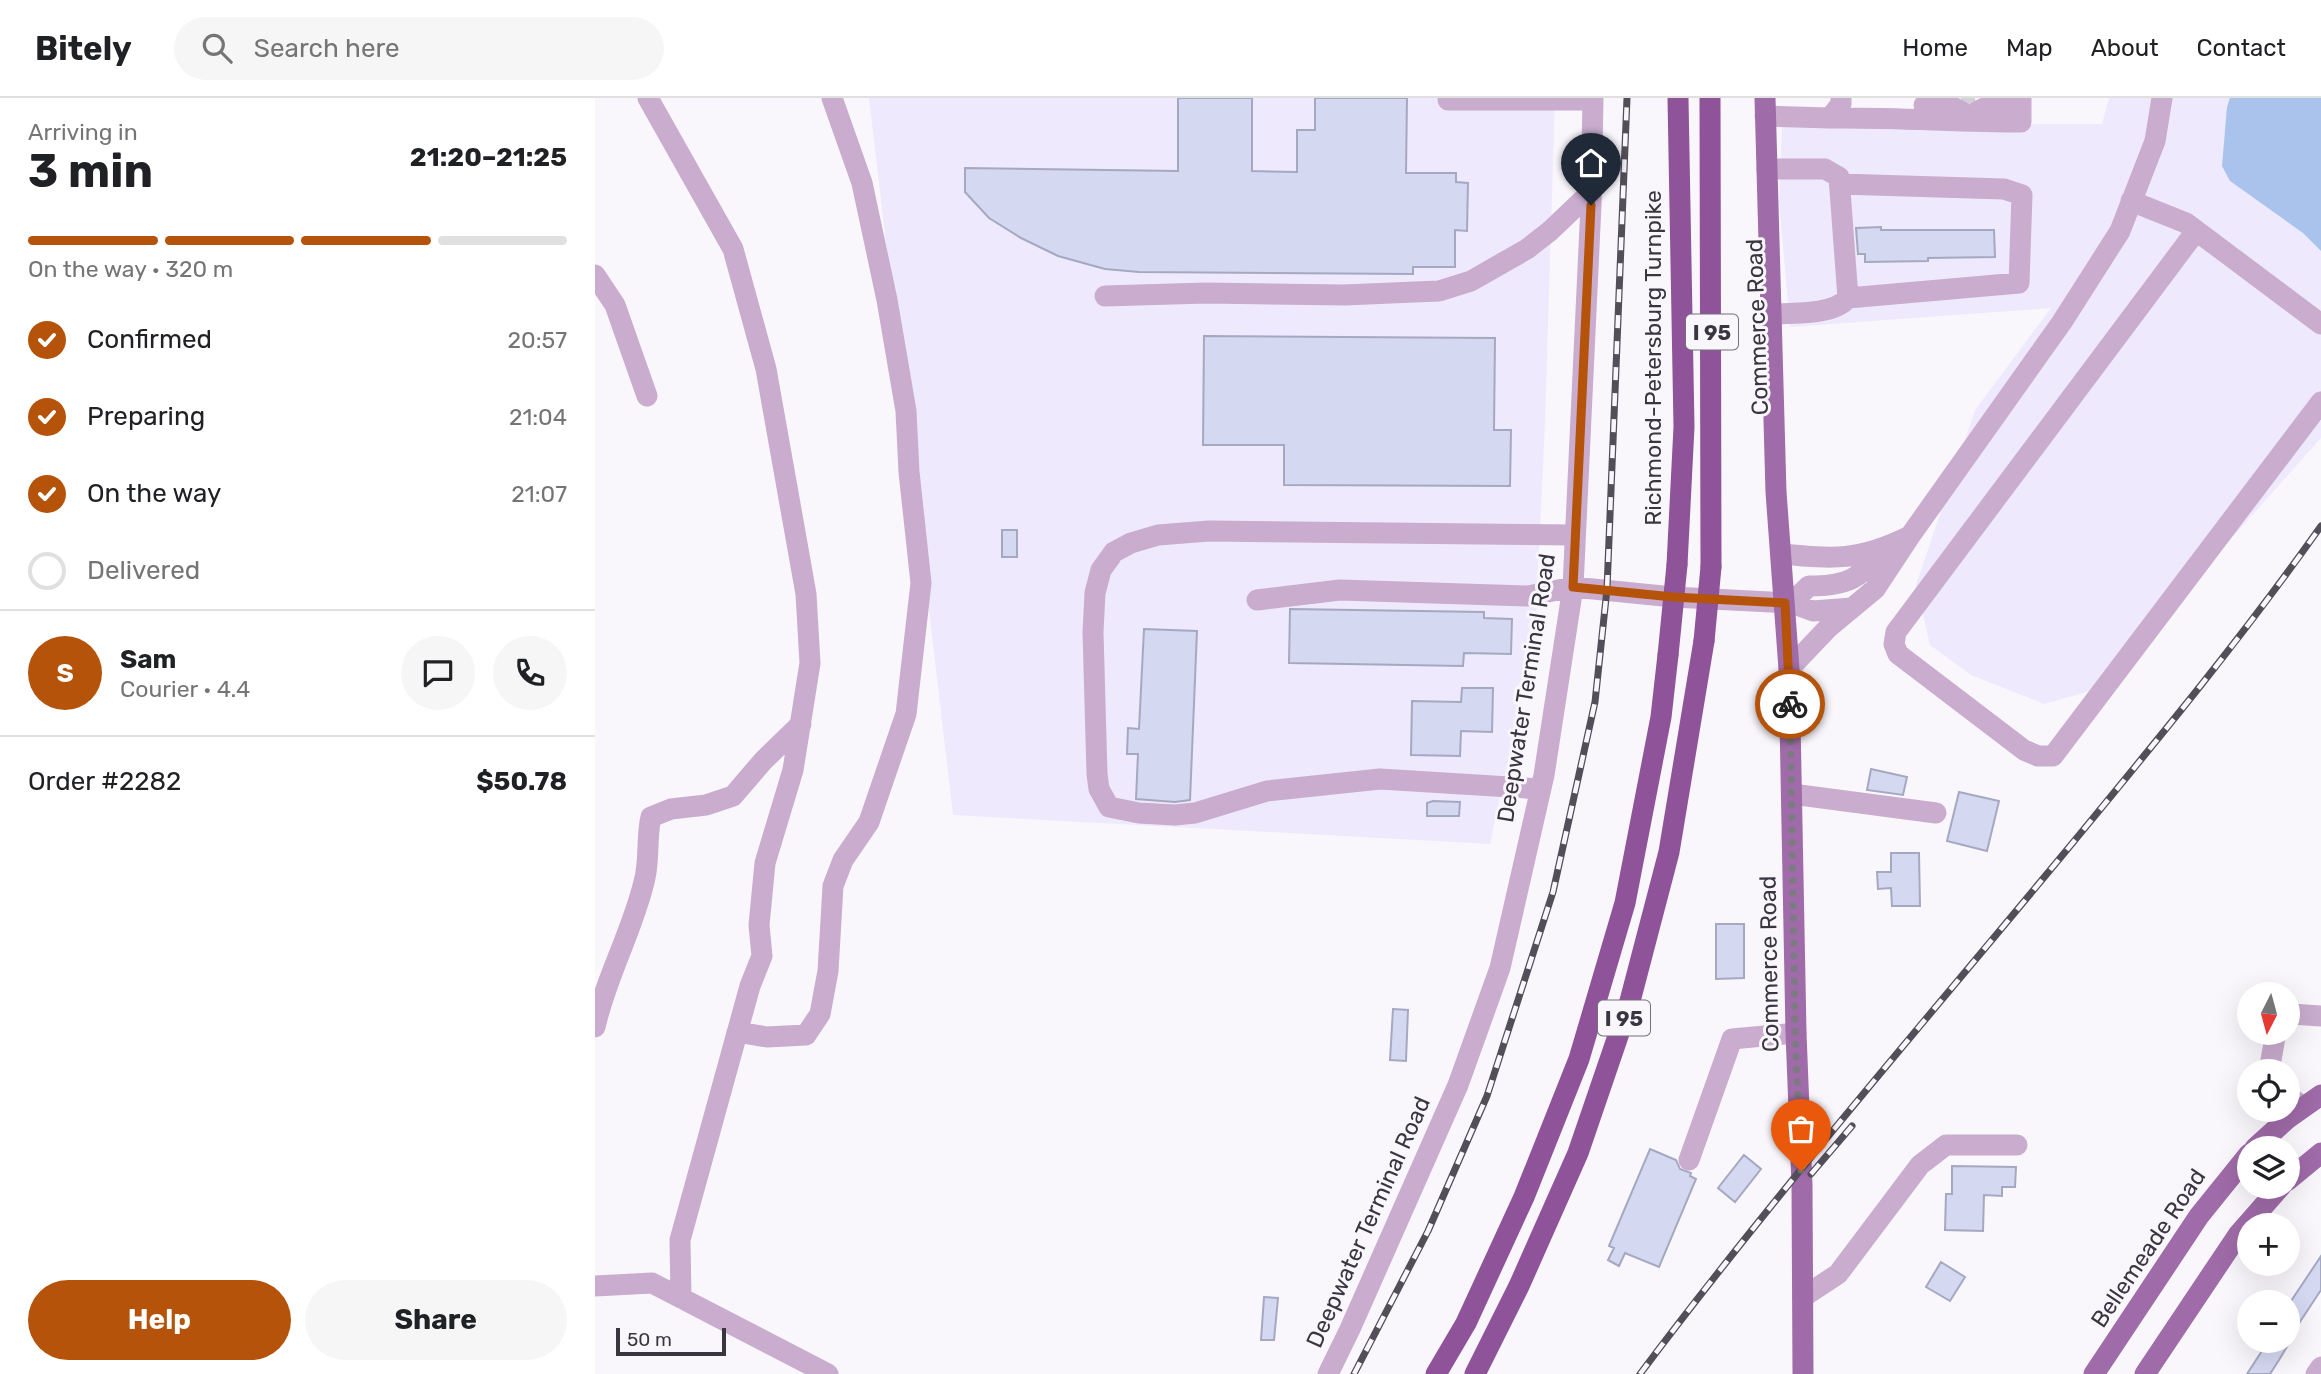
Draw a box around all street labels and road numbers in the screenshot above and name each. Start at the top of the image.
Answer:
street label: Richmond-Petersburg Turnpike [1639,190,1667,526]
street label: Commerce Road [1740,238,1774,416]
road number: I 95 [1686,314,1738,350]
street label: Deepwater Terminal Road [1491,552,1561,824]
street label: Commerce Road [1753,876,1785,1052]
road number: I 95 [1598,1000,1650,1035]
street label: Deepwater Terminal Road [1300,1092,1436,1352]
street label: Bellemeade Road [2085,1163,2211,1333]

